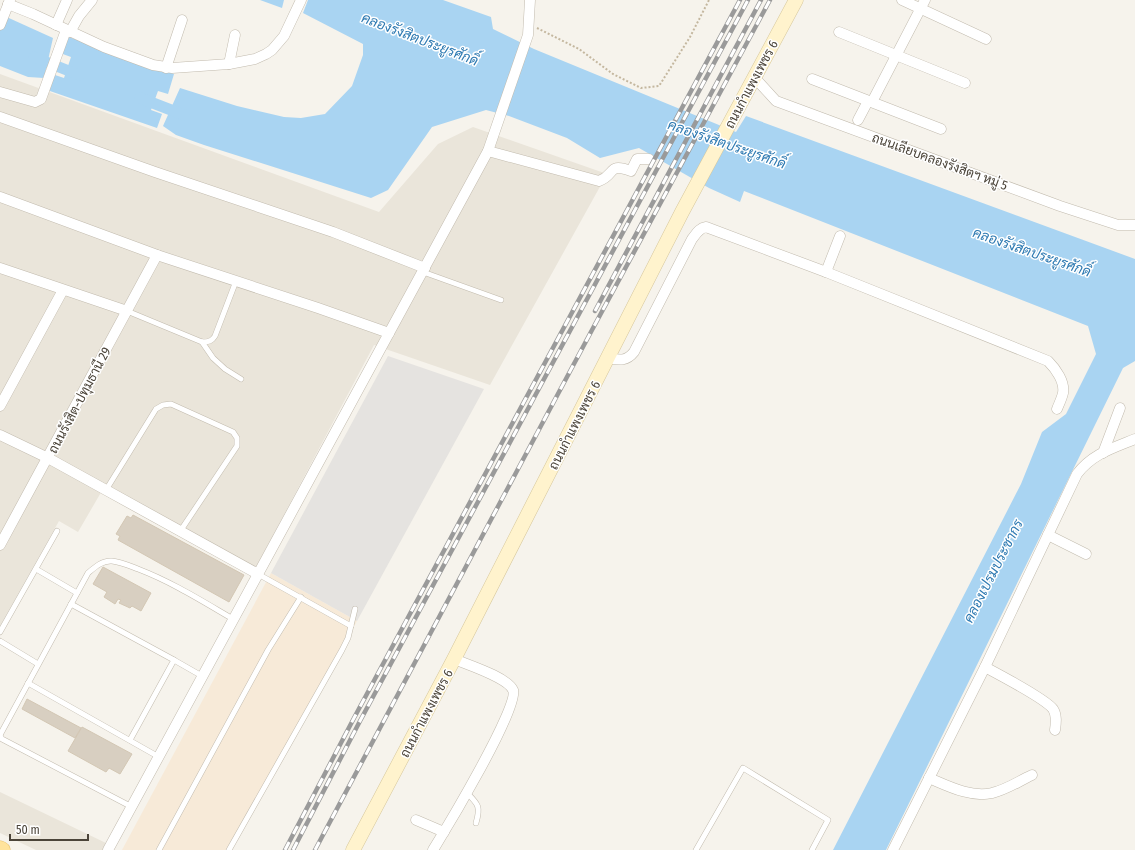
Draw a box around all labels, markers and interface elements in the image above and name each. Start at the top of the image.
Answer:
water label: คลองรังสิตประยูรศักดิ์ [359,5,485,72]
street label: ถนนกำแพงเพชร 6 [722,38,781,131]
water label: คลองรังสิตประยูรศักดิ์ [665,112,792,175]
street label: ถนนเลียบคลองรังสิตฯ หมู่ 5 [869,128,1011,195]
water label: คลองรังสิตประยูรศักดิ์ [970,220,1097,283]
street label: ถนนรังสิต-ปทุมธานี 29 [43,344,116,457]
street label: ถนนกำแพงเพชร 6 [546,378,603,472]
water label: คลองเปรมประชากร [960,516,1027,626]
street label: ถนนกำแพงเพชร 6 [397,667,456,760]
scale bar [10,816,88,842]
text: 50 m [16,823,40,837]

